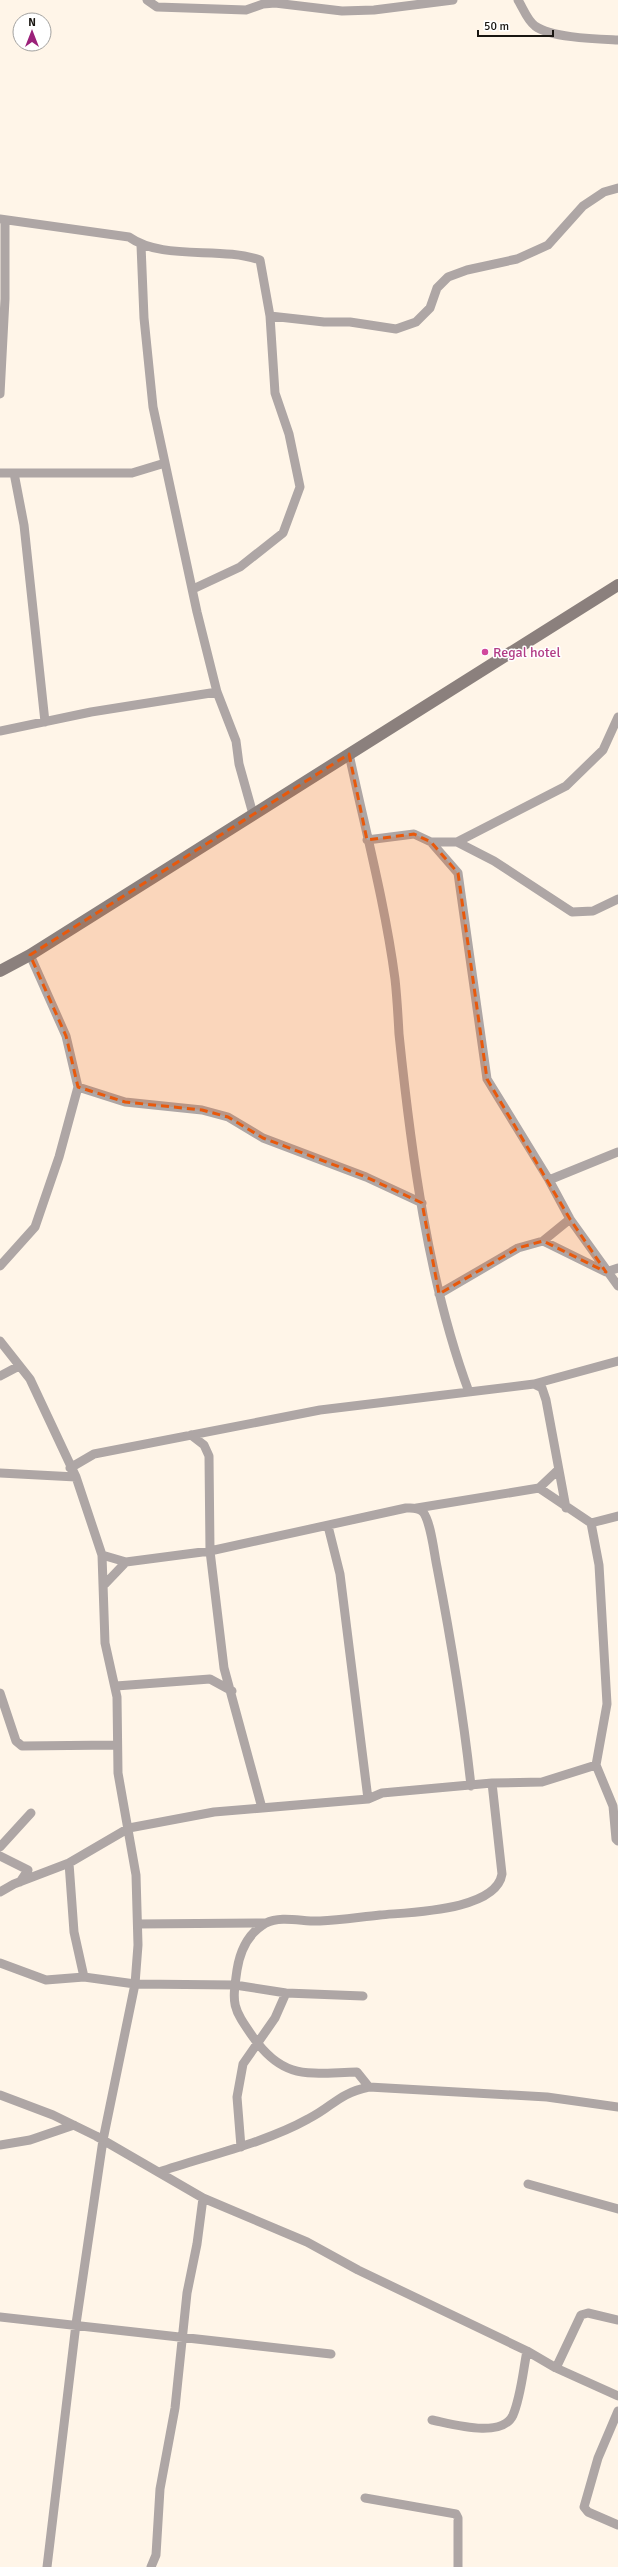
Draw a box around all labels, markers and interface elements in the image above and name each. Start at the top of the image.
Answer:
north arrow [12,12,52,52]
scale bar [478,12,553,38]
text: N [28,16,36,29]
text: 50 m [484,19,509,34]
place label: Regal hotel [493,644,561,661]
marker: Regal hotel [480,647,490,657]

